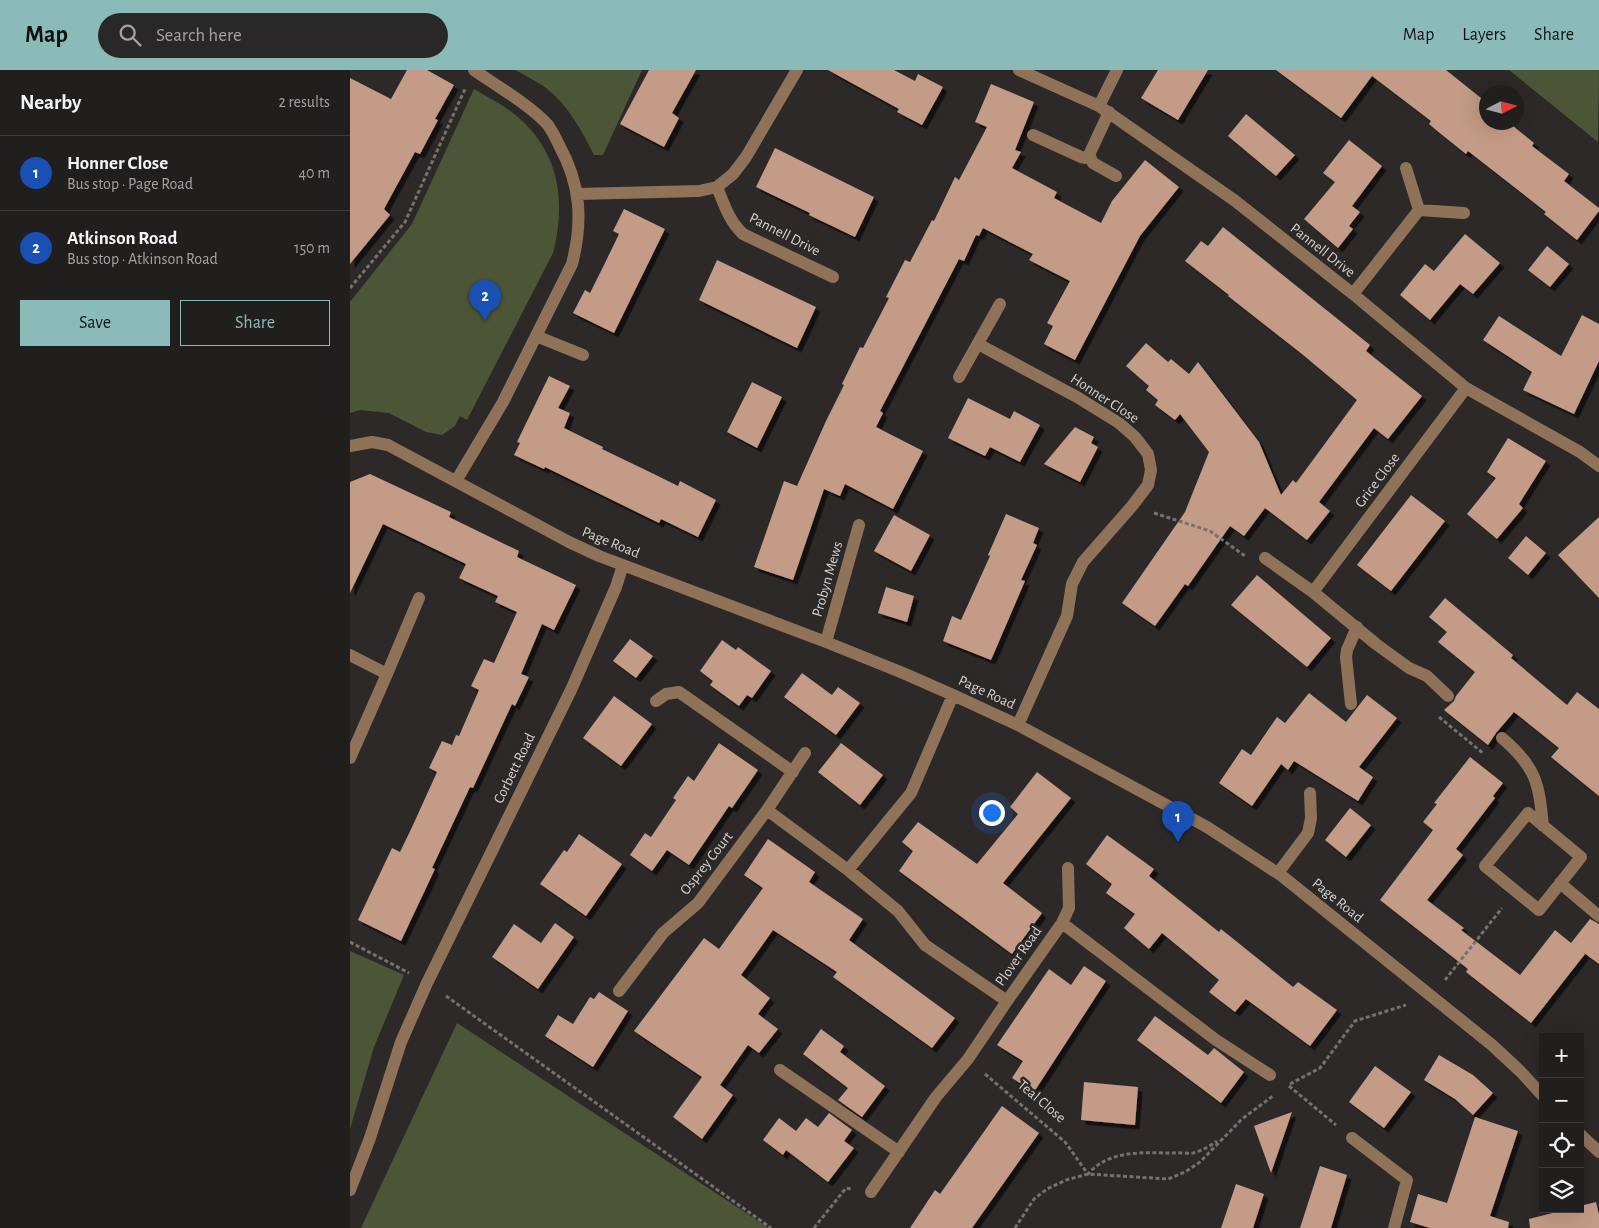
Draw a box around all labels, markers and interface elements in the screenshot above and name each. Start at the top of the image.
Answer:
search box [98,13,448,58]
icon: search [116,21,144,49]
text: Map [25,23,68,47]
text: Search here [156,26,242,45]
text: Map [1403,26,1434,44]
text: Layers [1462,26,1506,44]
text: Share [1534,26,1574,44]
north arrow [1479,85,1524,130]
text: Nearby [20,92,81,113]
text: 2 results [278,94,330,110]
text: Honner Close [67,154,168,173]
text: 1 [33,165,39,181]
text: 40 m [298,165,330,181]
text: Bus stop · Page Road [67,176,193,192]
street label: Pannell Drive [747,210,823,259]
street label: Pannell Drive [1288,221,1358,280]
text: Atkinson Road [67,229,177,248]
text: 2 [32,240,40,256]
text: 150 m [294,240,330,256]
text: Bus stop · Atkinson Road [67,251,218,267]
pin: 2 [469,280,501,321]
button: Save [20,300,170,346]
button: Share [180,300,330,346]
street label: Honner Close [1068,371,1142,426]
street label: Grice Close [1352,450,1403,510]
street label: Page Road [580,524,642,561]
street label: Probyn Mews [810,540,845,619]
street label: Page Road [956,673,1018,712]
street label: Corbett Road [491,731,538,806]
your location [979,800,1005,826]
pin: 1 [1162,801,1194,842]
street label: Osprey Court [677,829,736,898]
street label: Page Road [1309,875,1366,926]
street label: Plover Road [993,924,1044,989]
map controls [1539,1033,1584,1213]
button: + [1539,1033,1584,1078]
street label: Teal Close [1015,1077,1069,1126]
button: − [1539,1078,1584,1123]
button: locate [1539,1123,1584,1168]
button: layers [1539,1168,1584,1213]

